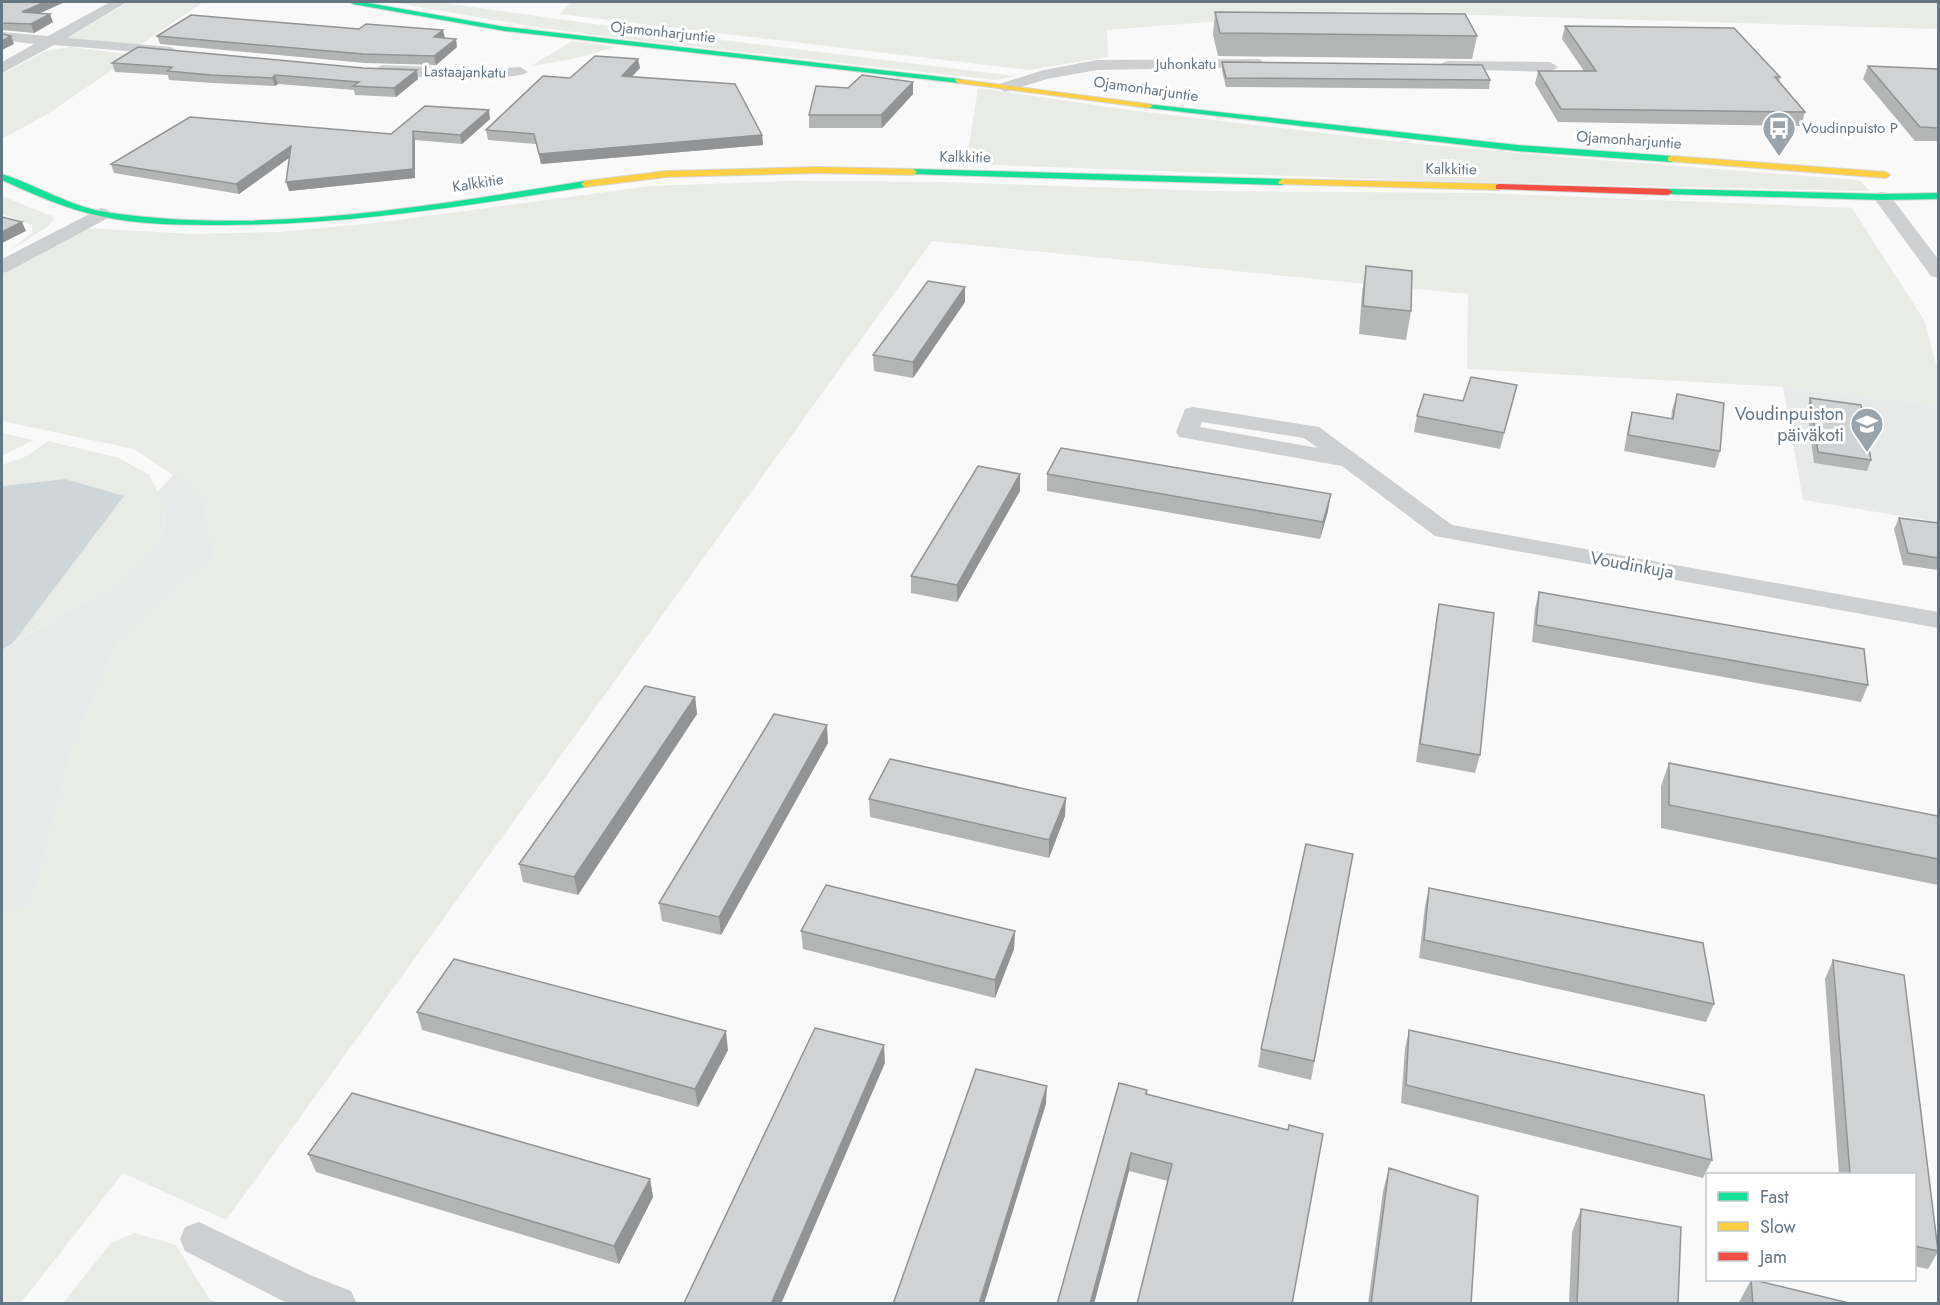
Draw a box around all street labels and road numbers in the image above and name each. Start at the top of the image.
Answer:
street label: Ojamonharjuntie [609,16,717,48]
street label: Juhonkatu [1154,53,1216,75]
street label: Lastaajankatu [424,60,506,84]
street label: Ojamonharjuntie [1092,71,1200,107]
street label: Ojamonharjuntie [1576,125,1683,155]
street label: Kalkkitie [939,146,991,168]
street label: Kalkkitie [1425,158,1477,180]
street label: Kalkkitie [451,168,505,198]
street label: Voudinkuja [1588,545,1676,585]

